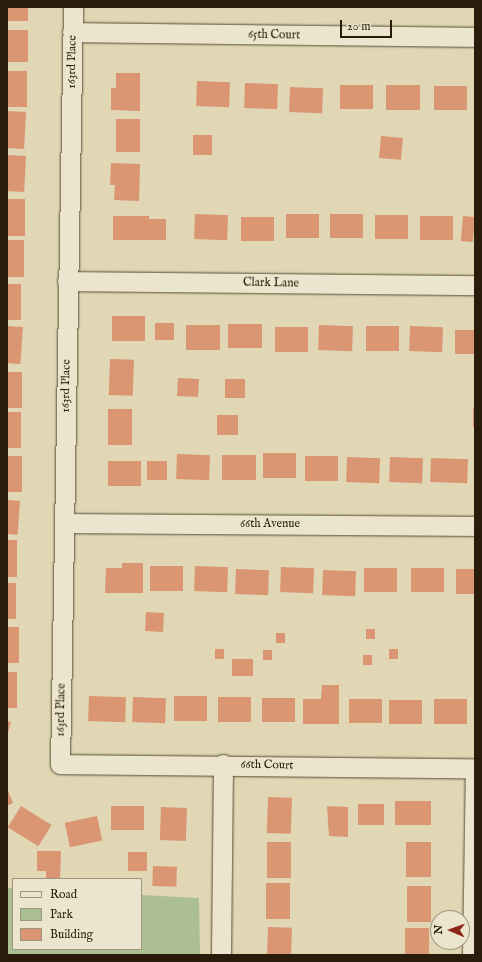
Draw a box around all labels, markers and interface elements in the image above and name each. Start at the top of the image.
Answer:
scale bar [342,12,394,38]
text: 20 m [347,19,370,34]
street label: 65th Court [248,27,300,43]
street label: 163rd Place [64,35,80,89]
street label: Clark Lane [243,275,299,291]
street label: 163rd Place [58,359,74,413]
street label: 66th Avenue [240,517,300,531]
street label: 163rd Place [53,683,69,737]
street label: 66th Court [240,757,294,773]
legend [12,878,142,950]
text: Road [50,887,77,902]
text: Park [50,907,73,922]
north arrow [430,910,470,950]
text: N [432,925,446,935]
text: Building [50,927,93,942]

